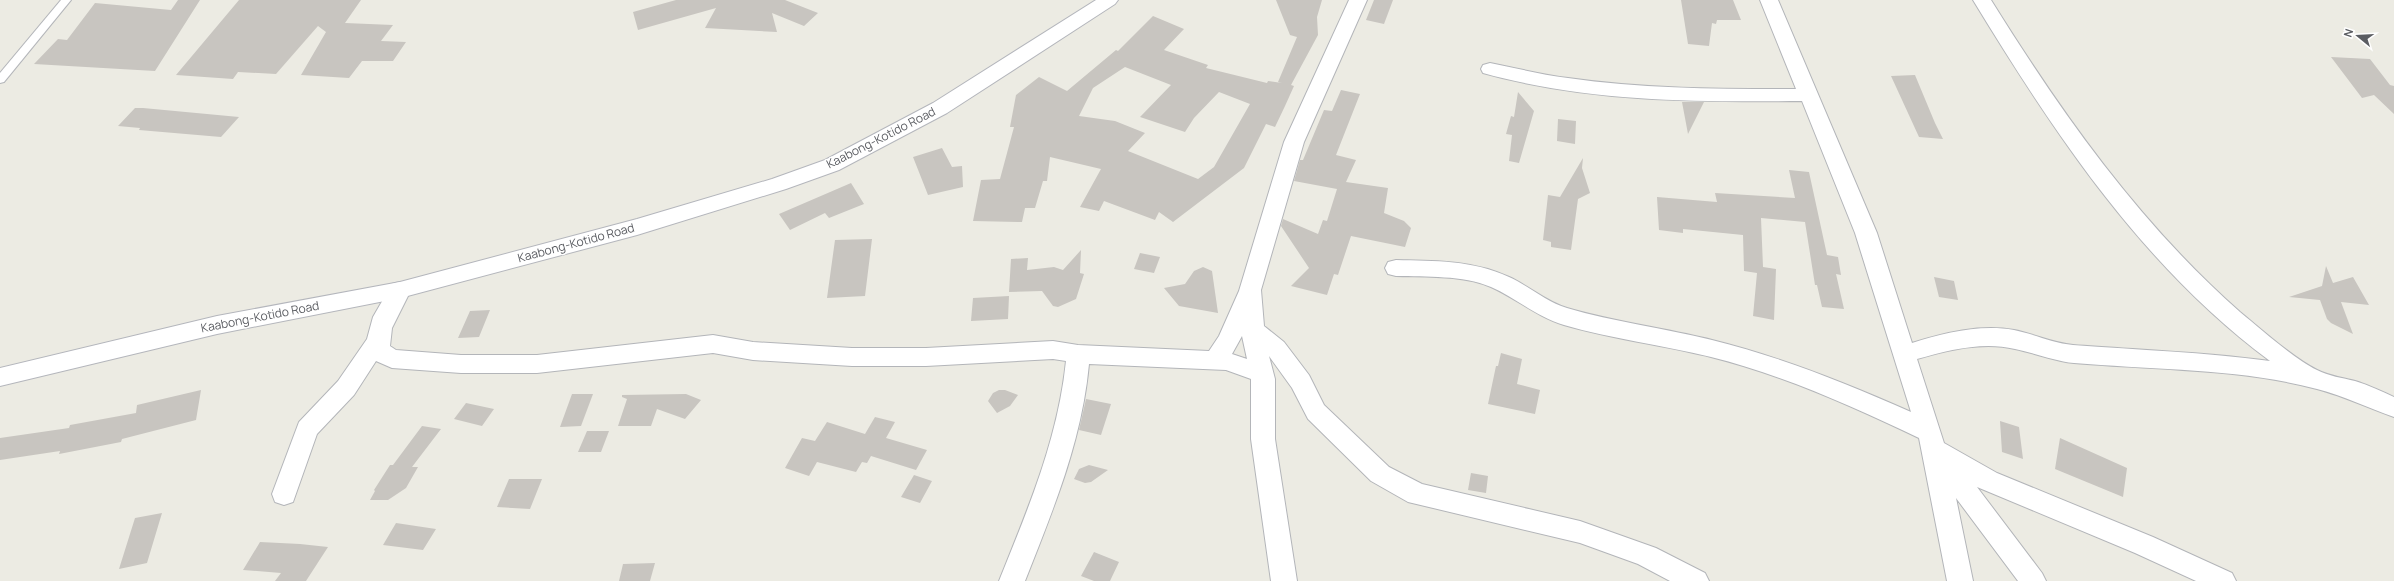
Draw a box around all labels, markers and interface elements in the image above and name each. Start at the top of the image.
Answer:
north arrow [2338,16,2378,56]
text: N [2340,27,2356,39]
street label: Kaabong-Kotido Road [823,103,938,172]
street label: Kaabong-Kotido Road [516,219,636,266]
street label: Kaabong-Kotido Road [199,297,321,336]

